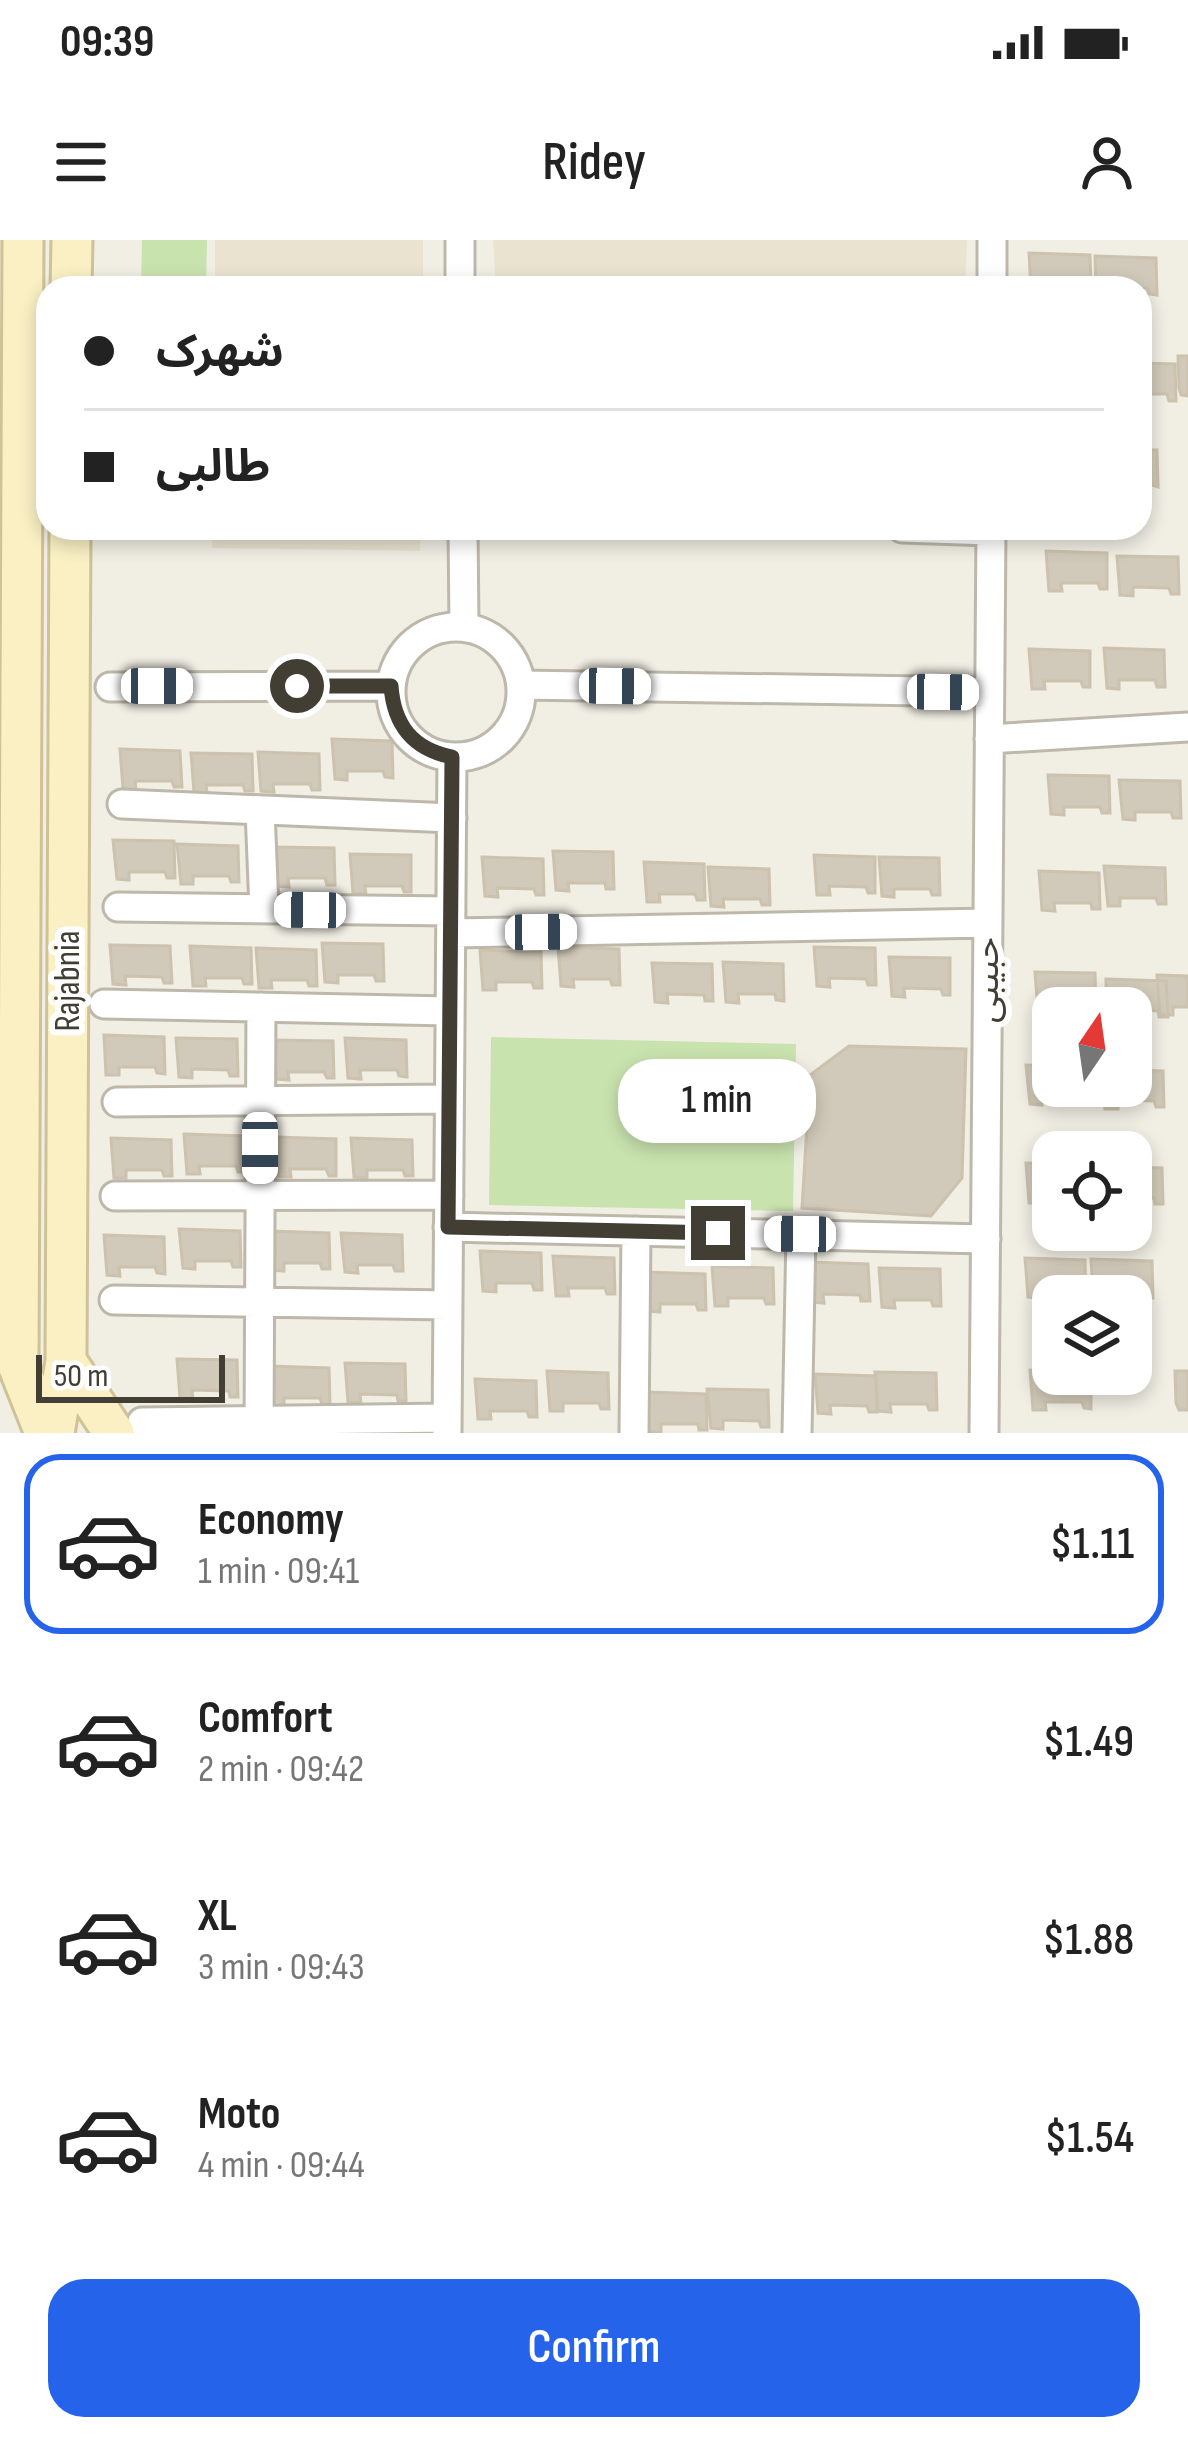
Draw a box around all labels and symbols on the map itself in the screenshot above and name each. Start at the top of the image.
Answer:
route start [270,659,324,713]
car [579,667,651,705]
car [121,668,193,704]
car [907,673,979,711]
car [274,891,346,929]
car [505,913,577,951]
street label: Rajabnia [47,930,90,1032]
street label: حبیبی [966,937,1009,1023]
north arrow [1032,987,1152,1107]
callout: 1 min [619,1059,817,1143]
car [242,1112,278,1184]
route end [691,1206,745,1260]
car [764,1215,836,1253]
scale bar [36,1349,225,1402]

